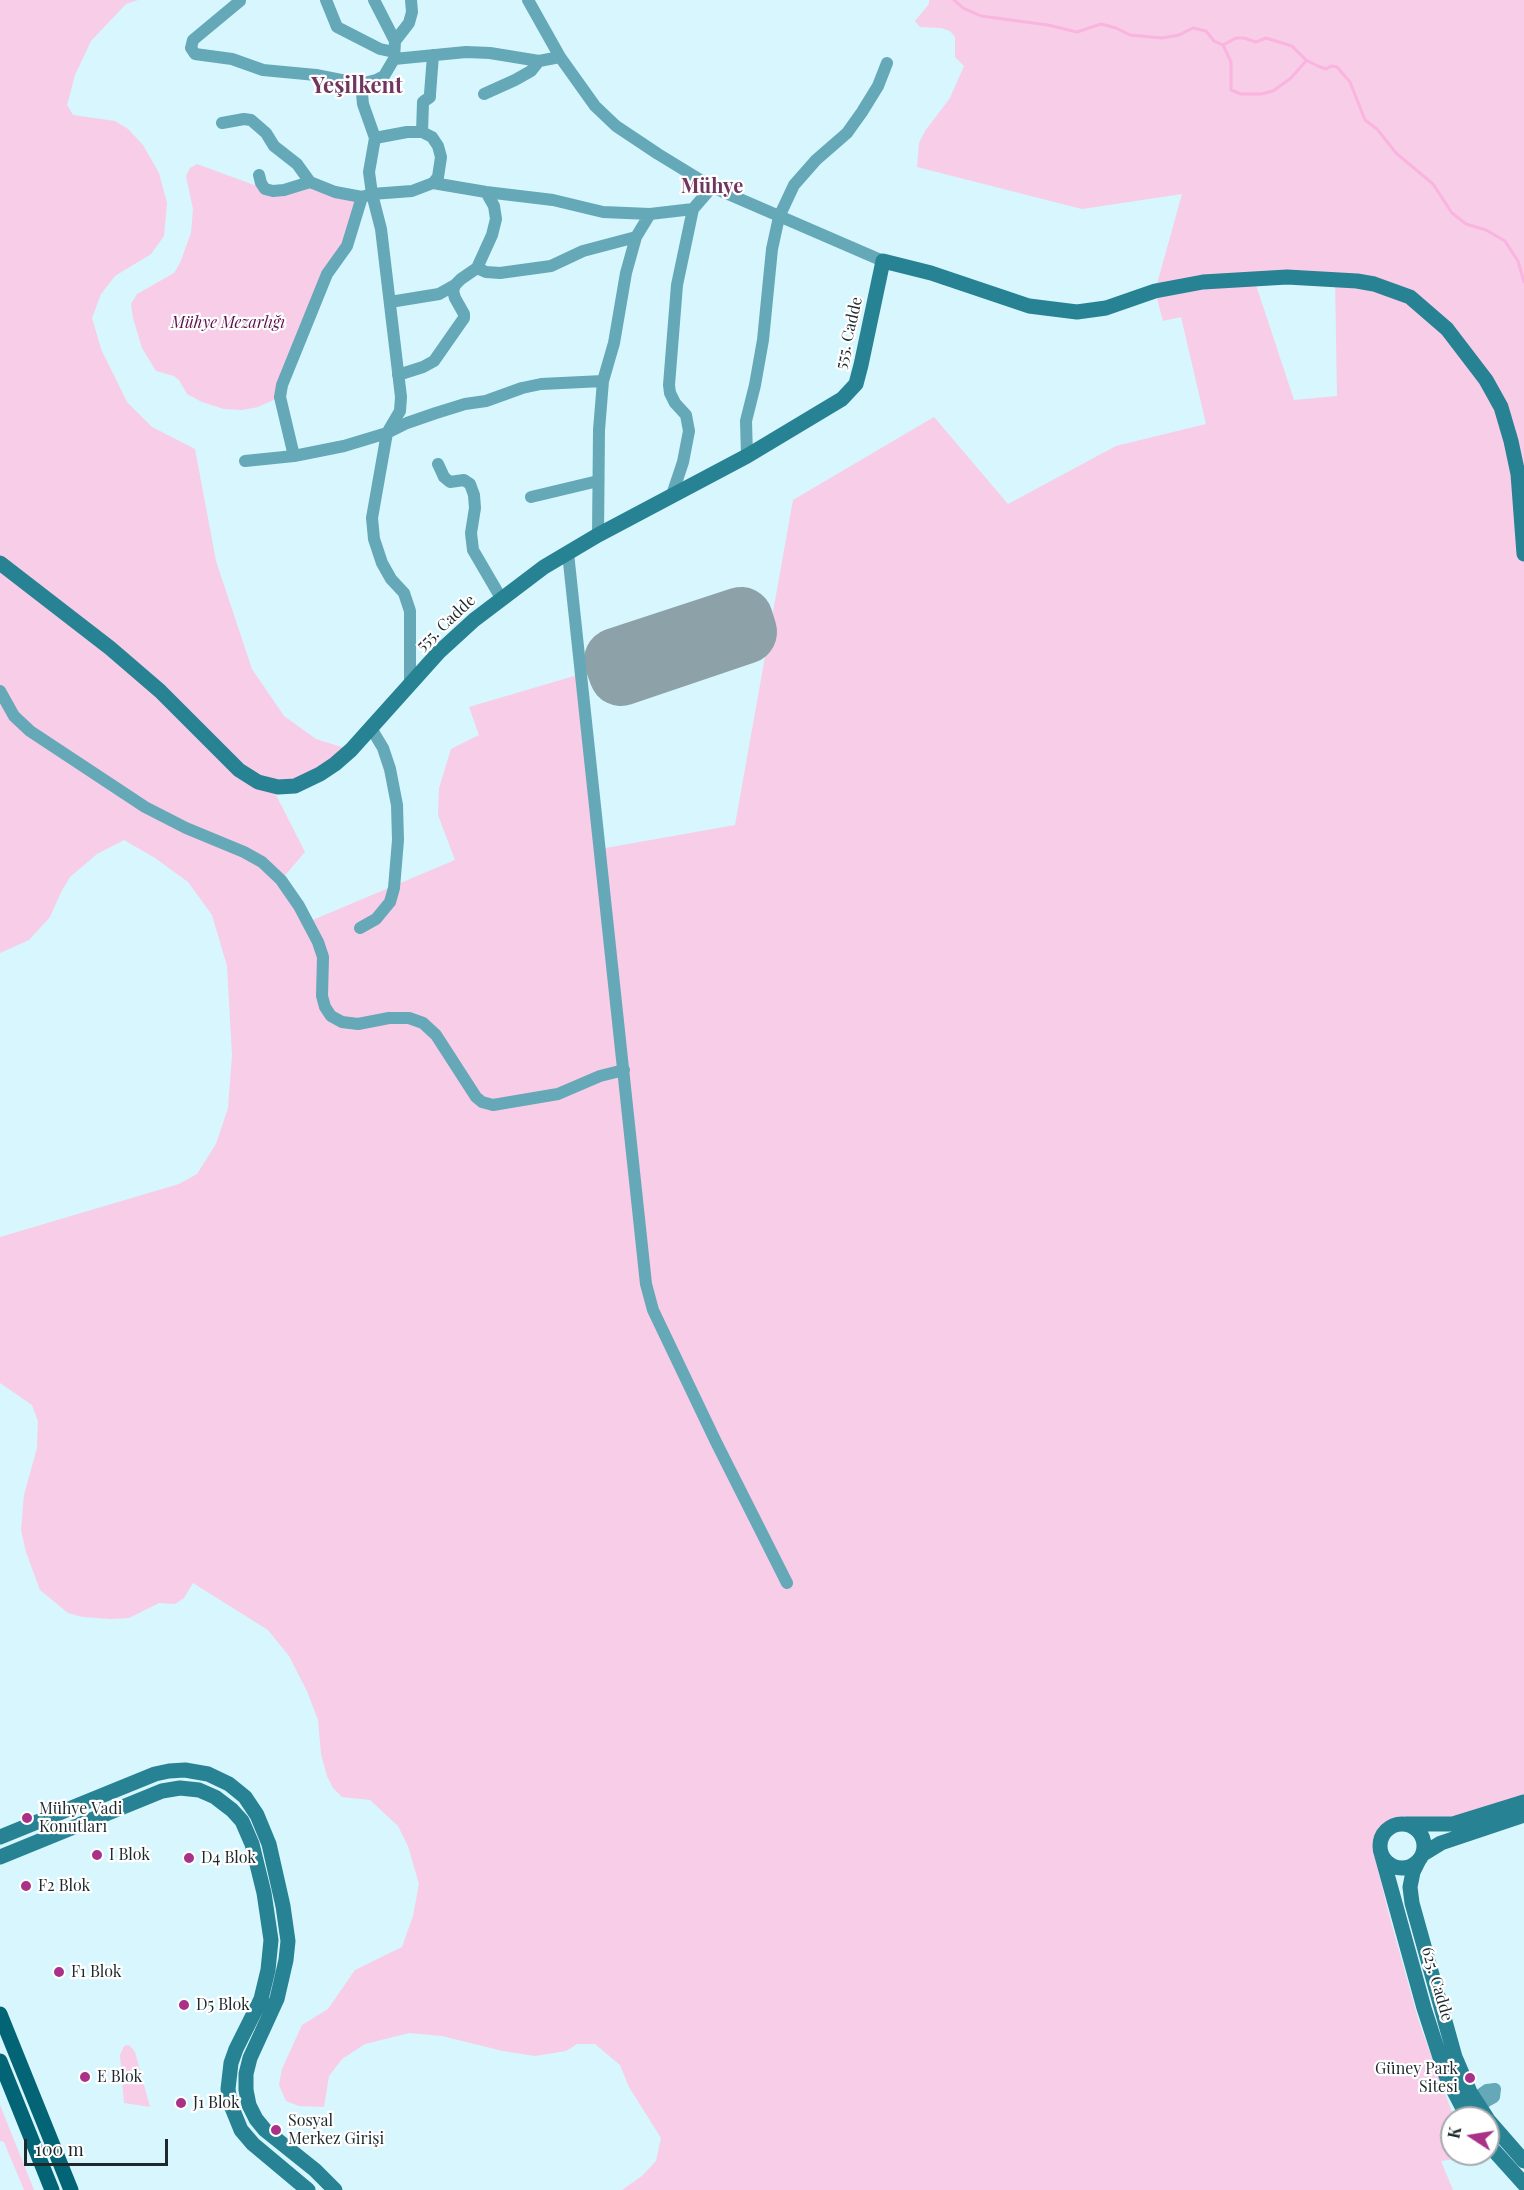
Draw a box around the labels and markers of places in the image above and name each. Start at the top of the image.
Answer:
place label: Mühye Vadi Konutları [39,1799,122,1837]
marker: Mühye Vadi Konutları [20,1811,34,1825]
place label: I Blok [109,1845,150,1865]
marker: I Blok [90,1848,104,1862]
place label: D4 Blok [201,1848,256,1868]
marker: D4 Blok [182,1851,196,1865]
place label: F2 Blok [38,1876,90,1896]
marker: F2 Blok [19,1879,33,1893]
place label: F1 Blok [71,1962,122,1982]
marker: F1 Blok [52,1965,66,1979]
place label: D5 Blok [196,1995,250,2015]
marker: D5 Blok [177,1998,191,2012]
place label: Güney Park Sitesi [1375,2059,1458,2097]
place label: E Blok [97,2067,142,2087]
marker: E Blok [78,2070,92,2084]
marker: Güney Park Sitesi [1463,2071,1477,2085]
place label: J1 Blok [193,2093,240,2113]
marker: J1 Blok [174,2096,188,2110]
place label: Sosyal Merkez Girişi [288,2111,384,2149]
marker: Sosyal Merkez Girişi [269,2123,283,2137]

